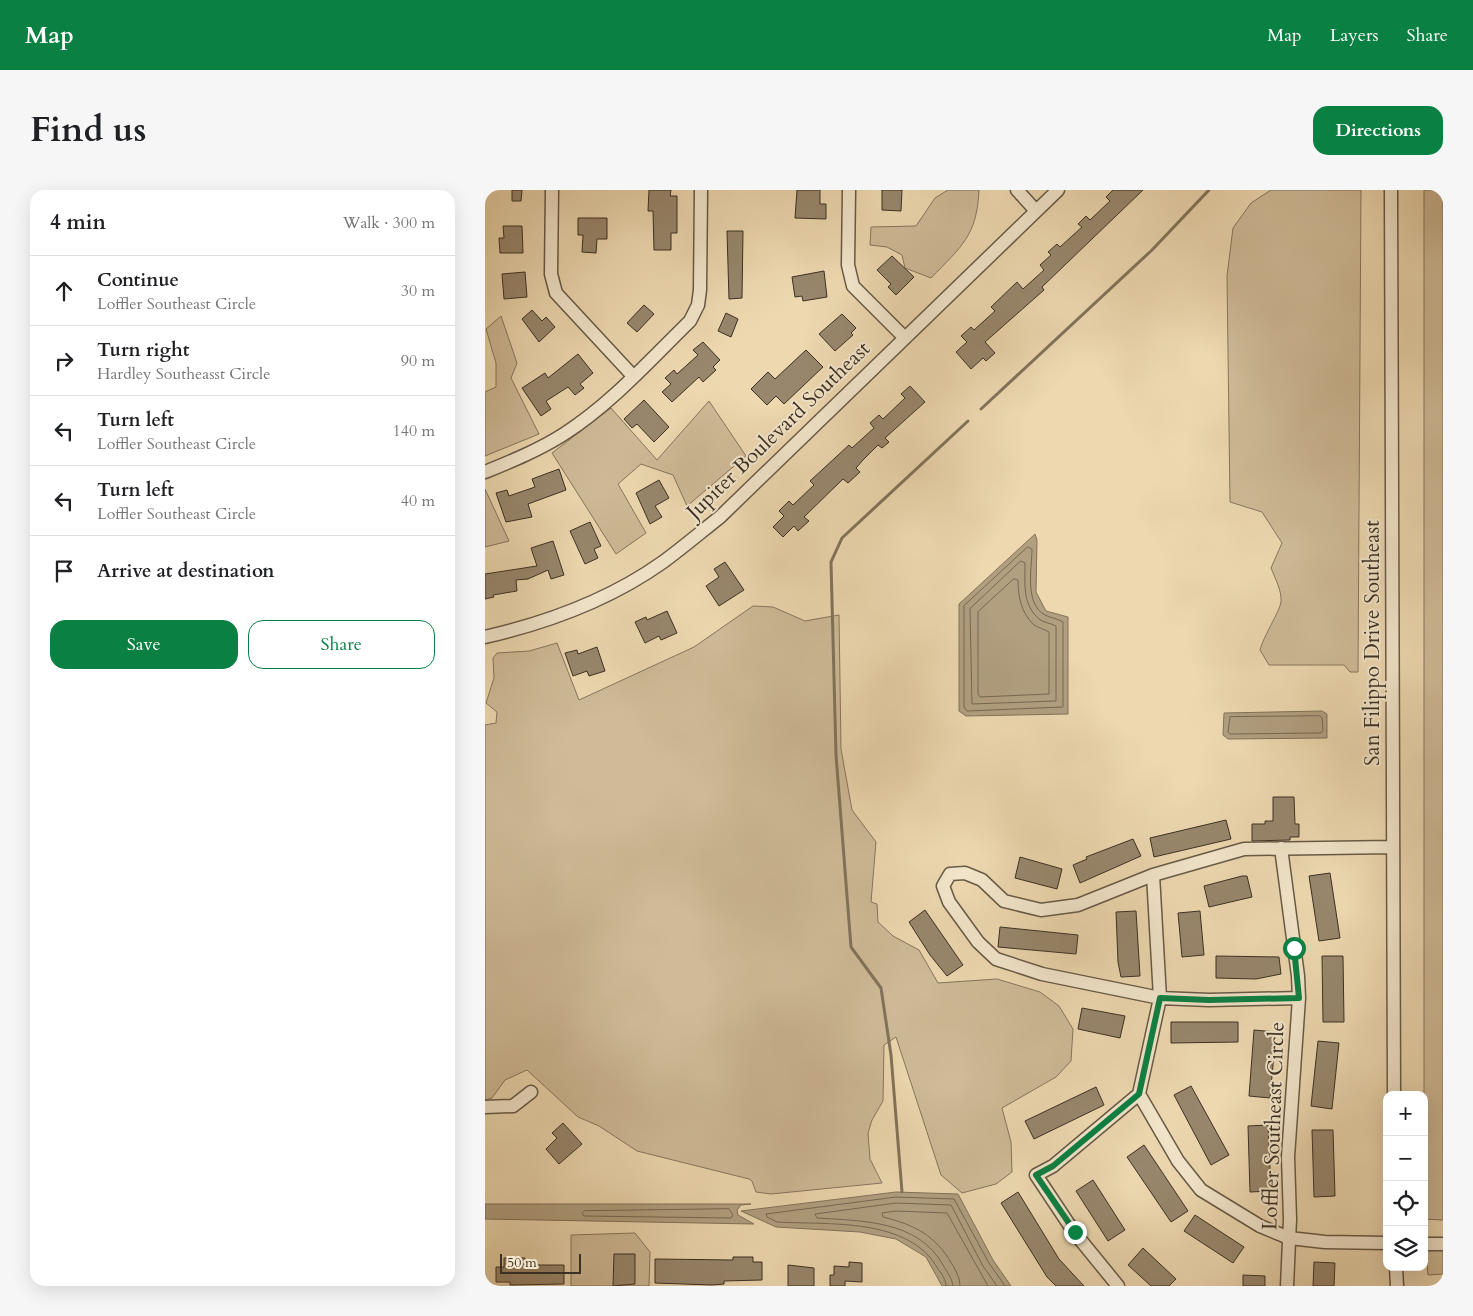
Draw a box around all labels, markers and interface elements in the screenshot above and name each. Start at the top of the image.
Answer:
text: Map [25,19,74,52]
text: Map [1267,23,1302,48]
text: Layers [1330,23,1379,48]
text: Share [1407,23,1448,48]
text: Find us [30,106,146,154]
button: Directions [1313,106,1443,155]
text: 4 min [50,208,106,237]
text: Walk · 300 m [343,212,435,234]
text: Continue [97,267,179,293]
icon: ahead [50,277,78,305]
text: 30 m [401,280,435,302]
text: Loffler Southeast Circle [97,293,256,315]
street label: Jupiter Boulevard Southeast [678,335,877,528]
text: Turn right [97,337,189,363]
icon: right [50,347,78,375]
text: 90 m [401,350,435,372]
text: Hardley Southeasst Circle [97,363,270,385]
text: Turn left [97,407,174,433]
icon: left [50,417,78,445]
text: 140 m [393,420,435,442]
text: Loffler Southeast Circle [97,433,256,455]
text: Turn left [97,477,174,503]
icon: left [50,487,78,515]
text: 40 m [401,490,435,512]
text: Loffler Southeast Circle [97,503,256,525]
street label: San Filippo Drive Southeast [1358,520,1387,766]
icon: arrive [50,557,78,585]
text: Arrive at destination [97,558,274,584]
button: Save [50,620,238,669]
button: Share [248,620,435,669]
route start [1283,937,1306,960]
street label: Loffler Southeast Circle [1255,1021,1292,1231]
map controls [1383,1091,1428,1271]
button: + [1383,1091,1428,1136]
button: − [1383,1136,1428,1181]
button: locate [1383,1181,1428,1226]
route end [1064,1221,1087,1244]
button: layers [1383,1226,1428,1271]
scale bar [500,1251,581,1274]
text: 50 m [507,1253,537,1272]

